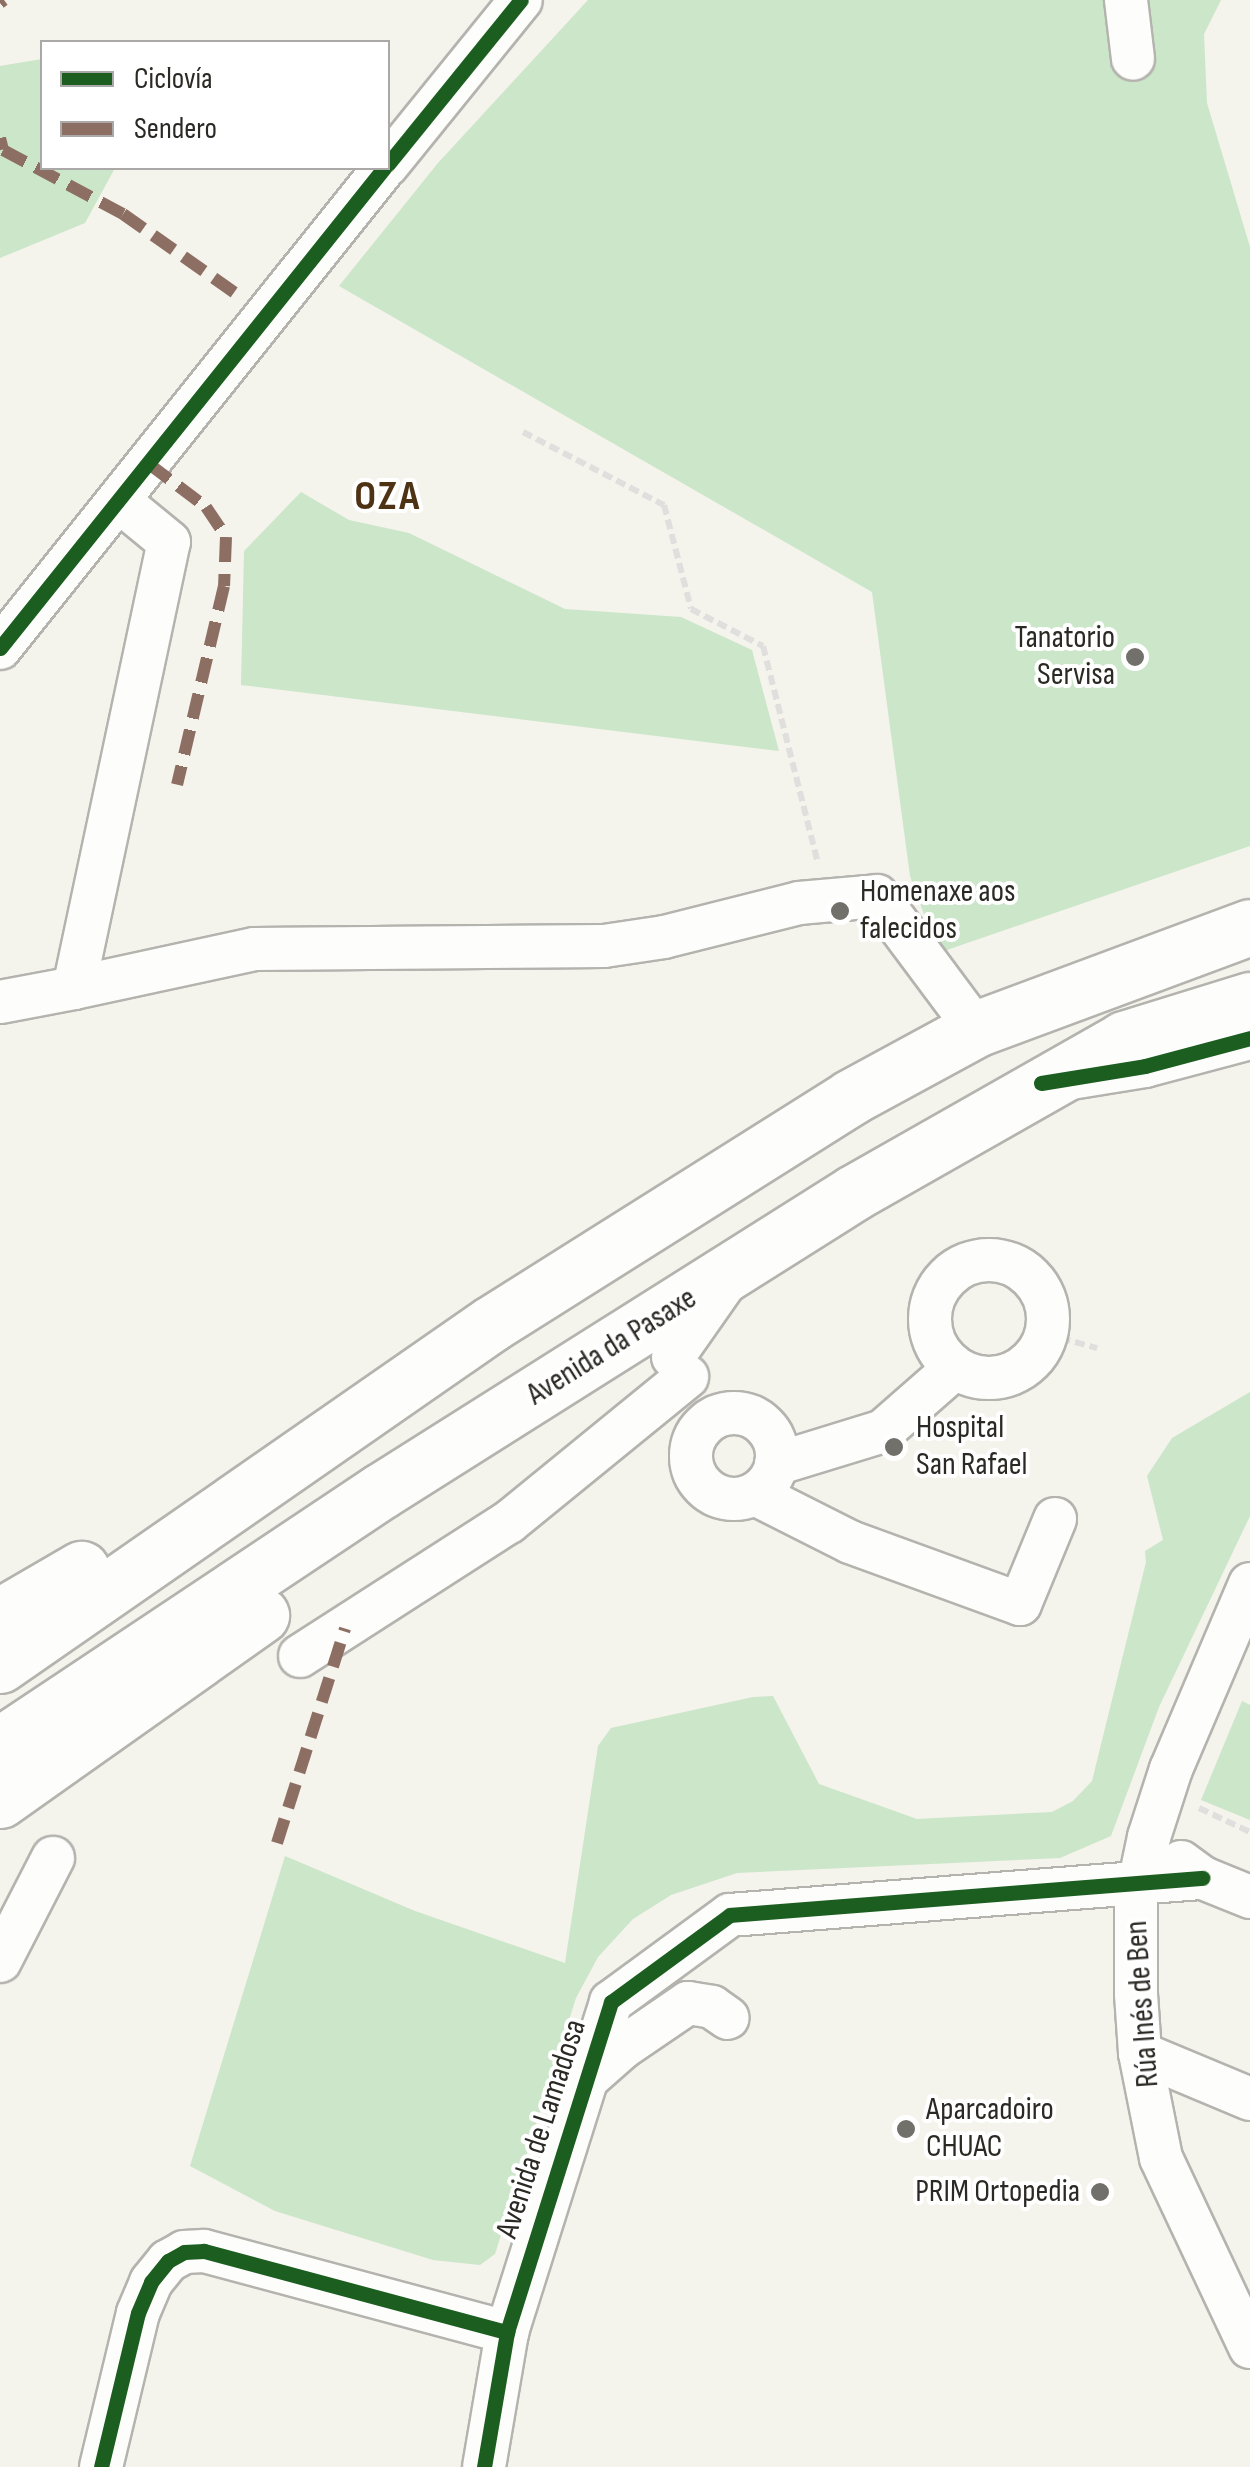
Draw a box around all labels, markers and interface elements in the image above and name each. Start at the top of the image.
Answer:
legend [40,40,390,170]
text: Ciclovía [134,61,213,97]
text: Sendero [134,111,217,147]
district label: OZA [354,472,422,522]
place label: Tanatorio Servisa [1015,620,1115,695]
marker: Tanatorio Servisa [1124,646,1146,668]
place label: Homenaxe aos falecidos [860,874,1015,949]
marker: Homenaxe aos falecidos [829,900,851,922]
street label: Avenida da Pasaxe [520,1280,704,1414]
place label: Hospital San Rafael [916,1410,1028,1485]
marker: Hospital San Rafael [881,1434,907,1460]
street label: Rúa Inés de Ben [1118,1919,1168,2089]
street label: Avenida de Lamadosa [489,2015,595,2243]
place label: Aparcadoiro CHUAC [926,2092,1054,2167]
marker: Aparcadoiro CHUAC [895,2118,917,2140]
place label: PRIM Ortopedia [915,2173,1080,2211]
marker: PRIM Ortopedia [1089,2181,1111,2203]

